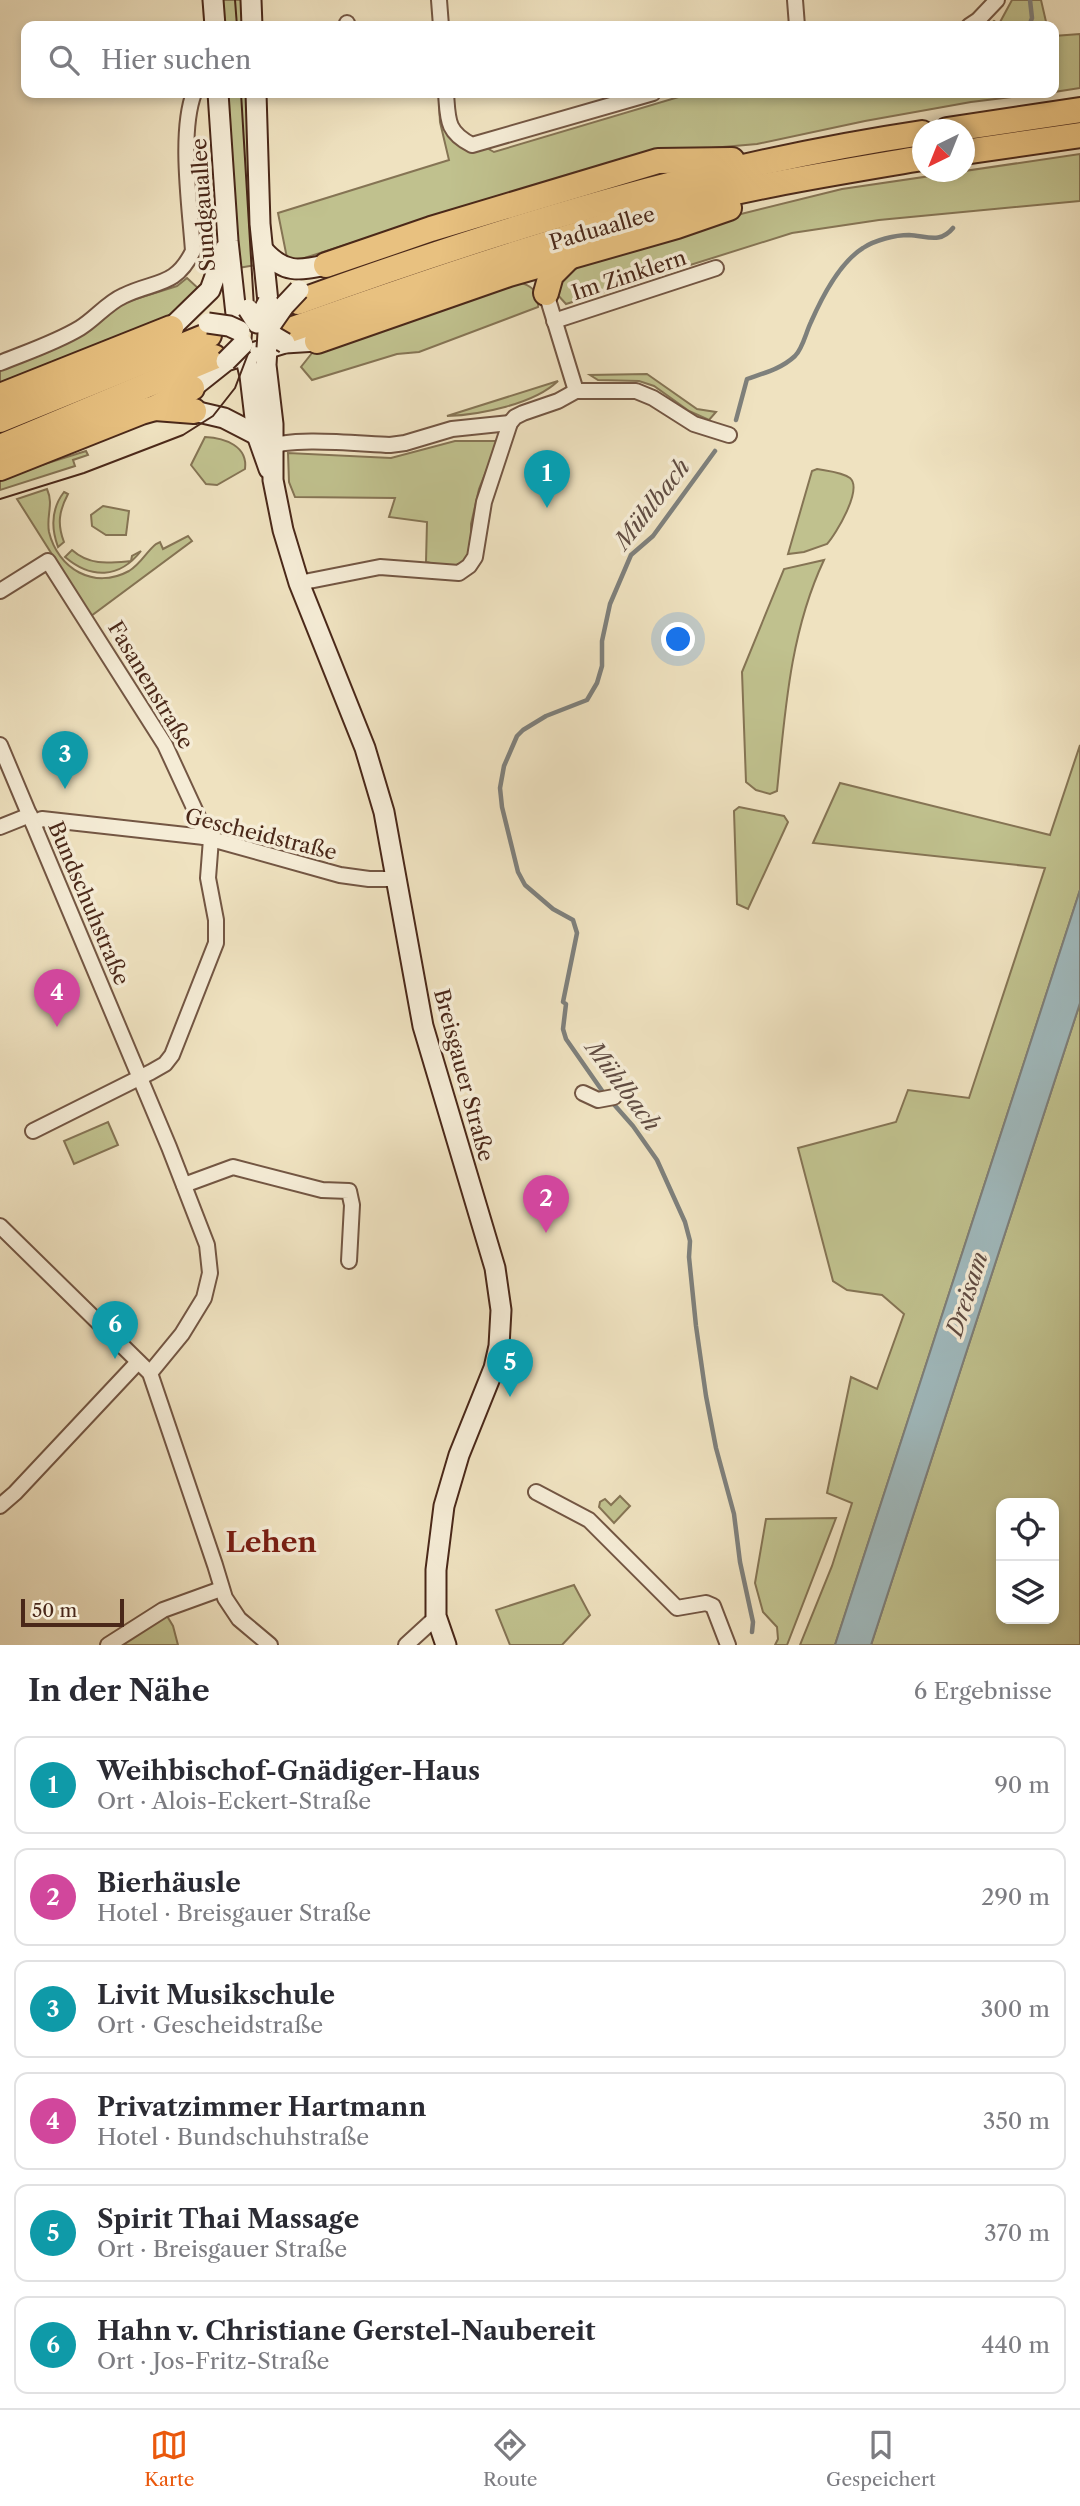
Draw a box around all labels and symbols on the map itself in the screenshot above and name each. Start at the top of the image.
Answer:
north arrow [912,119,975,182]
street label: Sundgauallee [186,138,220,272]
street label: Paduaallee [546,201,658,255]
street label: Im Zinklern [569,245,689,305]
pin: 1 [524,450,570,508]
water label: Mühlbach [606,453,696,557]
street label: Fasanenstraße [103,616,199,754]
your location [661,622,695,656]
pin: 3 [42,731,88,789]
street label: Gescheidstraße [183,803,339,865]
street label: Bundschuhstraße [43,817,135,989]
pin: 4 [34,969,80,1027]
street label: Breisgauer Straße [429,986,499,1164]
water label: Mühlbach [578,1033,666,1137]
pin: 2 [523,1175,569,1233]
water label: Dreisam [940,1248,994,1342]
pin: 6 [92,1301,138,1359]
pin: 5 [487,1339,533,1397]
district label: Lehen [225,1525,317,1559]
scale bar [21,1596,124,1628]

